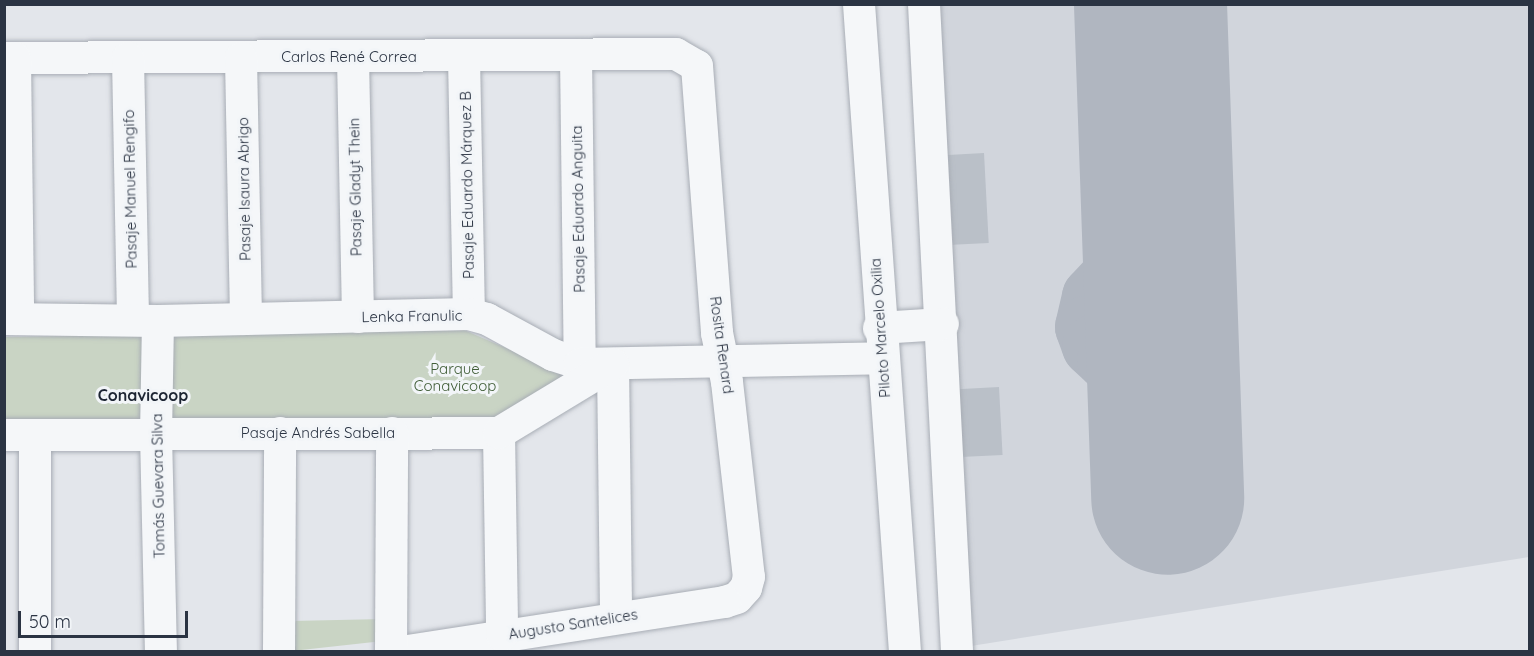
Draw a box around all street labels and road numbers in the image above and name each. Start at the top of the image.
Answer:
street label: Carlos René Correa [281,48,417,66]
street label: Pasaje Eduardo Márquez B [456,91,478,279]
street label: Pasaje Manuel Rengifo [120,109,140,269]
street label: Pasaje Isaura Abrigo [234,117,254,261]
street label: Pasaje Gladyt Thein [345,118,365,256]
street label: Pasaje Eduardo Anguita [568,125,588,293]
street label: Piloto Marcelo Oxilia [866,258,894,398]
street label: Rosita Renard [706,295,738,395]
street label: Lenka Franulic [361,306,463,326]
street label: Tomás Guevara Silva [148,413,168,559]
street label: Pasaje Andrés Sabella [241,424,395,442]
street label: Augusto Santelices [507,605,639,643]

